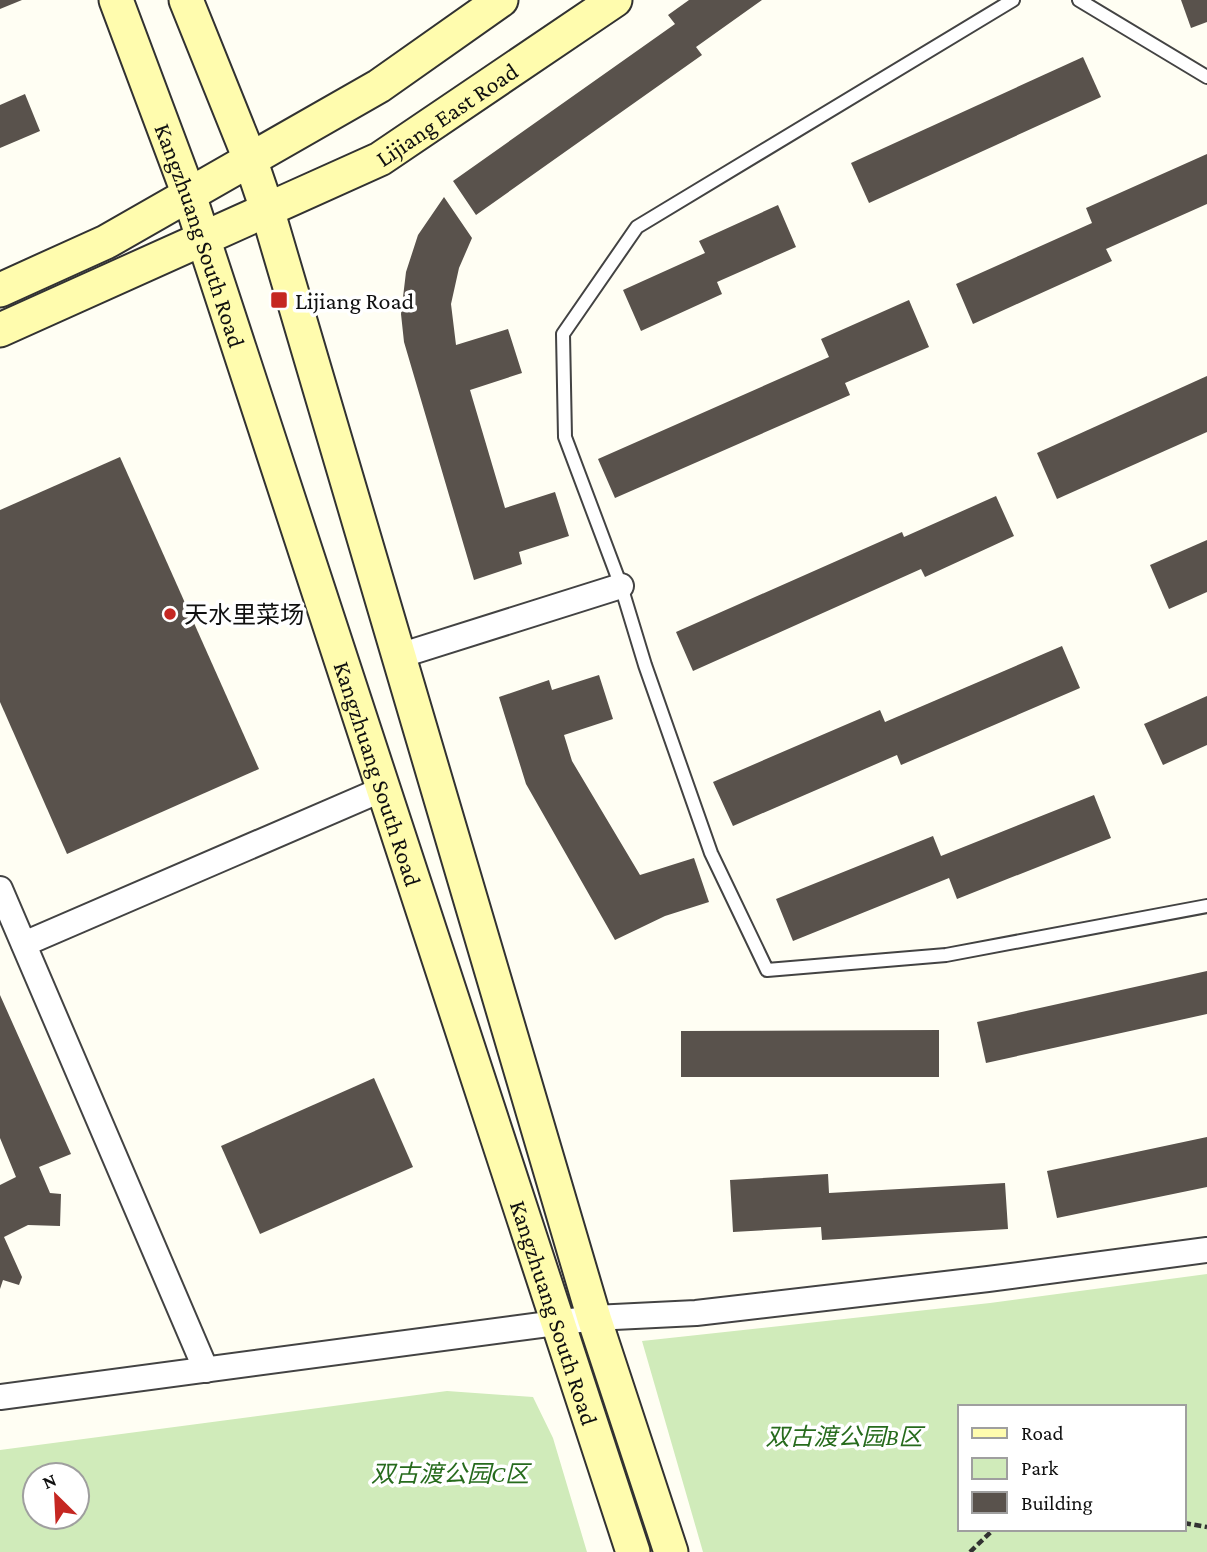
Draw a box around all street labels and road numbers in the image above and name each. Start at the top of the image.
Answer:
street label: Lijiang East Road [370,56,523,171]
street label: Kangzhuang South Road [150,119,251,351]
street label: Kangzhuang South Road [329,658,428,890]
street label: Kangzhuang South Road [505,1197,604,1429]

